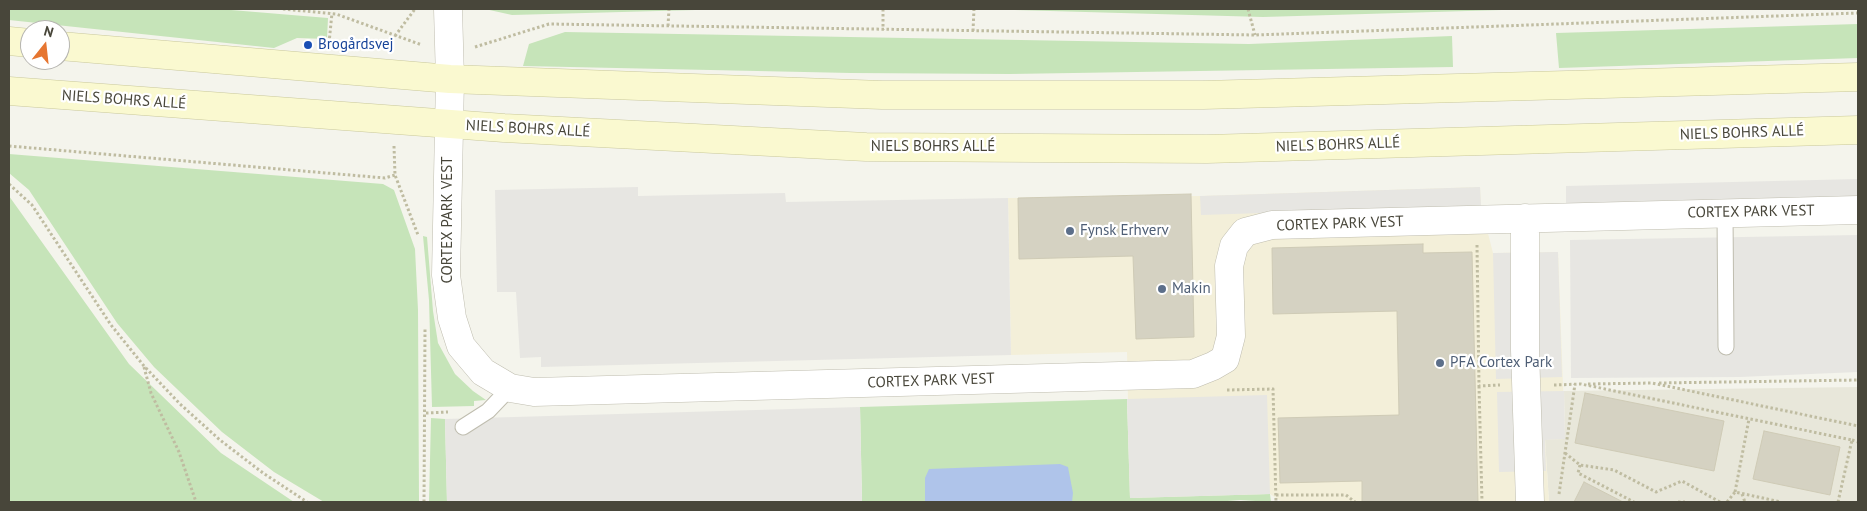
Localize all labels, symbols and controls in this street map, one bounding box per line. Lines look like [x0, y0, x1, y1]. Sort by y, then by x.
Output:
north arrow [20, 20, 70, 70]
text: N [42, 22, 56, 41]
place label: Brogårdsvej [318, 36, 394, 54]
marker: Brogårdsvej [302, 39, 314, 51]
street label: NIELS BOHRS ALLÉ [61, 87, 187, 113]
street label: NIELS BOHRS ALLÉ [465, 117, 591, 141]
street label: NIELS BOHRS ALLÉ [1679, 122, 1805, 144]
street label: NIELS BOHRS ALLÉ [1275, 134, 1401, 156]
street label: NIELS BOHRS ALLÉ [871, 138, 995, 156]
street label: CORTEX PARK VEST [439, 156, 457, 284]
street label: CORTEX PARK VEST [1687, 202, 1815, 222]
street label: CORTEX PARK VEST [1276, 213, 1404, 235]
place label: Fynsk Erhverv [1080, 222, 1169, 240]
marker: Fynsk Erhverv [1064, 225, 1076, 237]
place label: Makin [1172, 280, 1211, 298]
marker: Makin [1156, 283, 1168, 295]
place label: PFA Cortex Park [1450, 354, 1552, 372]
marker: PFA Cortex Park [1434, 357, 1446, 369]
street label: CORTEX PARK VEST [867, 370, 995, 392]

